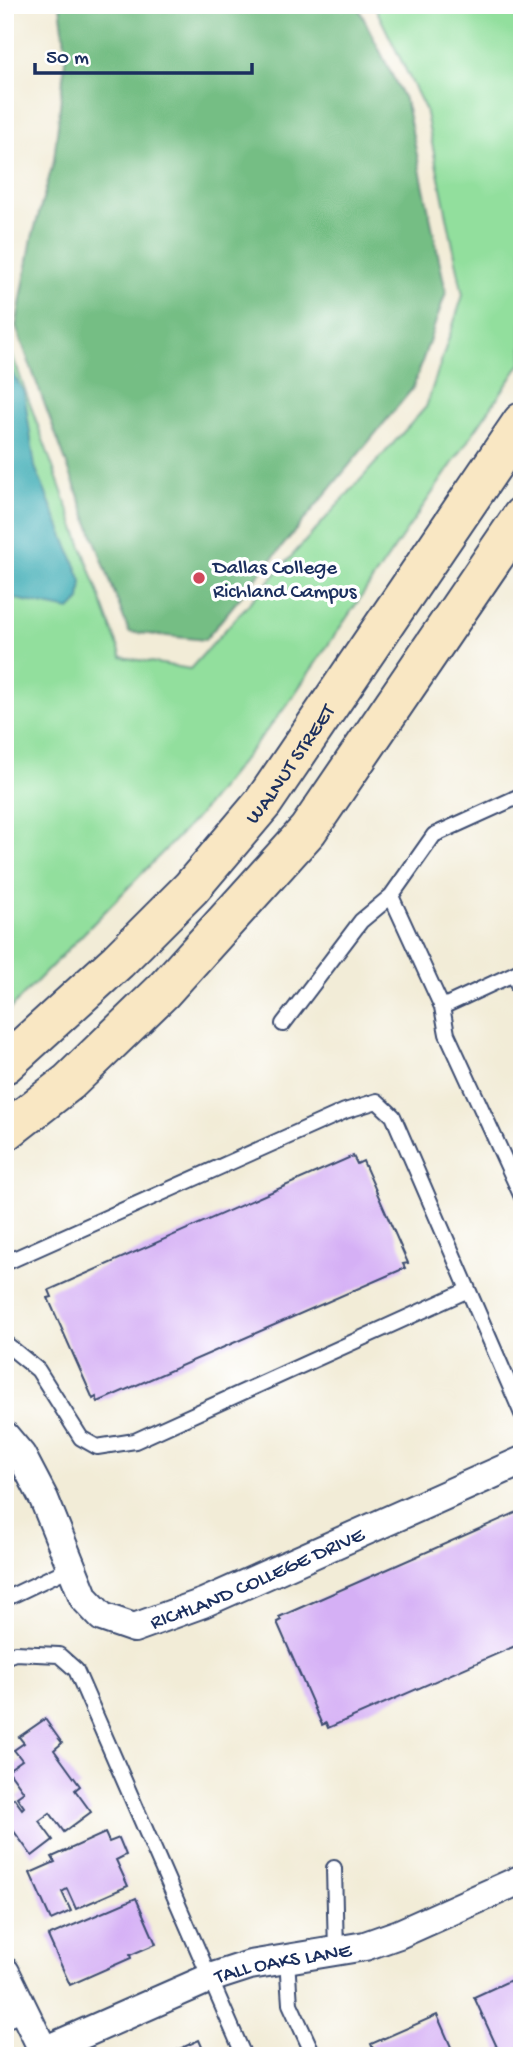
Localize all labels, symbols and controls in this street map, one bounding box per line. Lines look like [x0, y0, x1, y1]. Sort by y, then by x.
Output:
scale bar [35, 32, 252, 76]
text: 50 m [46, 47, 89, 72]
place label: Dallas College Richland Campus [211, 557, 358, 606]
marker: Dallas College Richland Campus [191, 570, 207, 586]
street label: WALNUT STREET [242, 700, 343, 831]
street label: RICHLAND COLLEGE DRIVE [147, 1523, 370, 1637]
street label: TALL OAKS LANE [211, 1939, 354, 1992]

